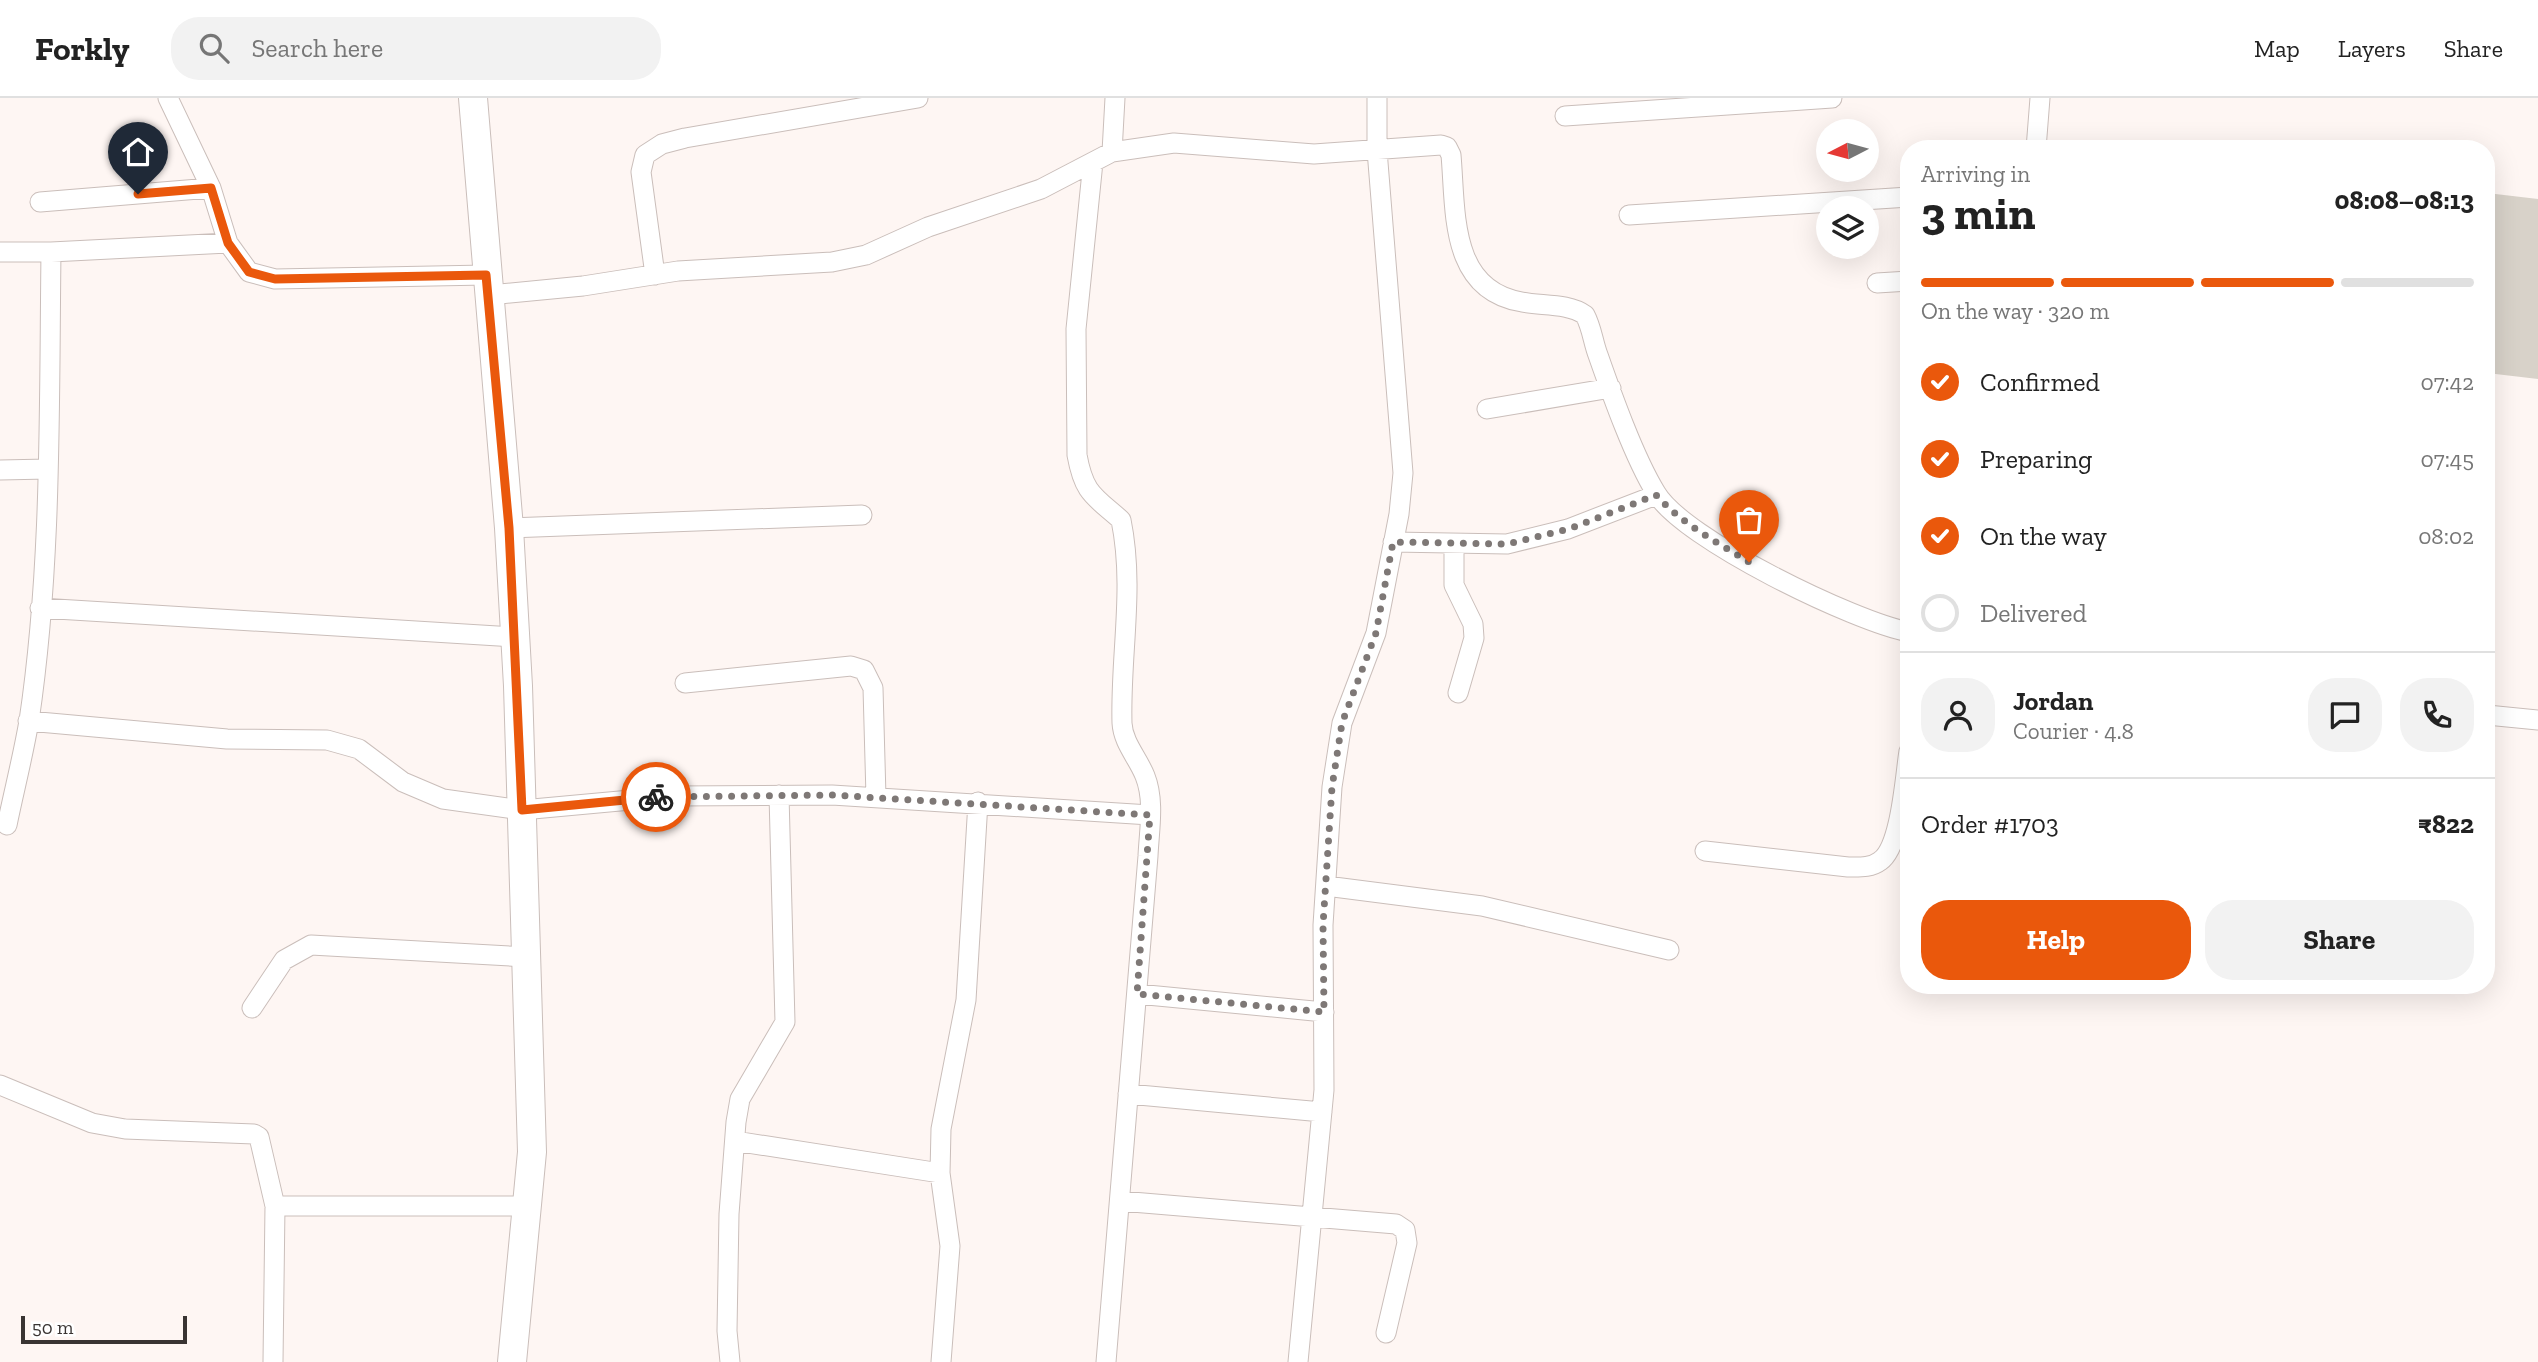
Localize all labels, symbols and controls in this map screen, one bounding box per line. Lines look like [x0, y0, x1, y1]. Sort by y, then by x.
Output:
search box [171, 17, 661, 80]
text: Forkly [35, 29, 129, 68]
icon: search [195, 29, 233, 67]
text: Search here [251, 32, 383, 64]
text: Map [2254, 34, 2300, 63]
text: Layers [2338, 34, 2406, 63]
text: Share [2444, 34, 2503, 63]
north arrow [1816, 119, 1880, 182]
map controls [1816, 119, 1879, 259]
pin [108, 122, 168, 194]
icon: home [119, 133, 157, 171]
text: Arriving in [1921, 160, 2030, 188]
text: 08:08–08:13 [2334, 184, 2474, 216]
text: 3 min [1921, 186, 2035, 241]
button: layers [1816, 196, 1879, 259]
text: On the way · 320 m [1921, 297, 2109, 325]
icon: check [1921, 363, 1959, 401]
text: Confirmed [1980, 366, 2100, 398]
text: 07:42 [2421, 368, 2474, 396]
icon: check [1921, 440, 1959, 478]
text: Preparing [1980, 443, 2092, 475]
text: 07:45 [2421, 445, 2474, 473]
pin [1719, 490, 1779, 562]
icon: bag [1730, 501, 1768, 539]
icon: check [1921, 517, 1959, 555]
text: On the way [1980, 520, 2107, 552]
text: 08:02 [2418, 522, 2474, 550]
text: Delivered [1980, 597, 2087, 629]
button: person [1921, 678, 1995, 752]
button: chat [2308, 678, 2382, 752]
button: phone [2400, 678, 2474, 752]
text: Jordan [2013, 685, 2093, 717]
text: Courier · 4.8 [2013, 717, 2134, 745]
courier [621, 762, 691, 832]
icon: bike [637, 778, 675, 816]
text: Order #1703 [1921, 808, 2059, 840]
text: ₹822 [2418, 808, 2474, 840]
button: Help [1921, 900, 2191, 980]
button: Share [2205, 900, 2474, 980]
scale bar [21, 1313, 187, 1345]
text: 50 m [32, 1316, 73, 1339]

